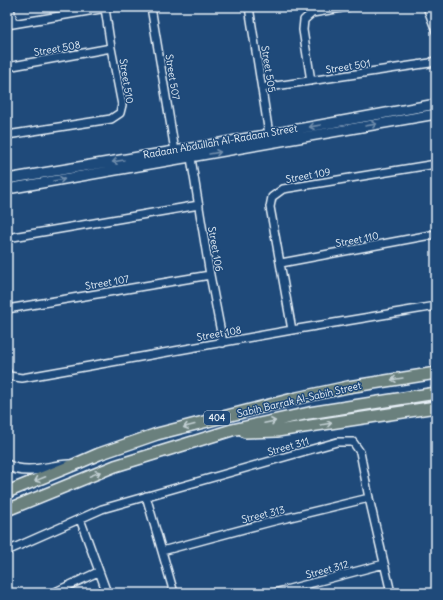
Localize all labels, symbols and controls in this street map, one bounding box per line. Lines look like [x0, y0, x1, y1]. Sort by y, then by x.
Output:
street label: Street 508 [33, 38, 82, 59]
street label: Street 505 [258, 45, 279, 94]
street label: Street 507 [162, 53, 183, 101]
street label: Street 501 [325, 57, 372, 76]
street label: Street 510 [117, 58, 136, 105]
street label: Radaan Abdullah Al-Radaan Street [142, 121, 299, 161]
one-way arrow [364, 121, 377, 129]
one-way arrow [309, 122, 322, 130]
one-way arrow [208, 149, 221, 157]
one-way arrow [112, 157, 125, 165]
street label: Street 109 [285, 165, 332, 186]
one-way arrow [52, 176, 65, 184]
street label: Street 106 [205, 226, 226, 273]
street label: Street 110 [334, 229, 380, 250]
street label: Street 107 [84, 272, 130, 293]
street label: Street 108 [196, 323, 243, 344]
one-way arrow [391, 376, 404, 384]
street label: Sabih Barrak Al-Sabih Street [236, 379, 363, 420]
road number: 404 [204, 411, 230, 425]
one-way arrow [263, 417, 276, 425]
one-way arrow [319, 419, 332, 427]
one-way arrow [182, 422, 195, 430]
street label: Street 311 [266, 434, 310, 459]
one-way arrow [89, 470, 101, 477]
one-way arrow [35, 476, 47, 483]
street label: Street 313 [240, 503, 286, 526]
street label: Street 312 [304, 557, 351, 581]

